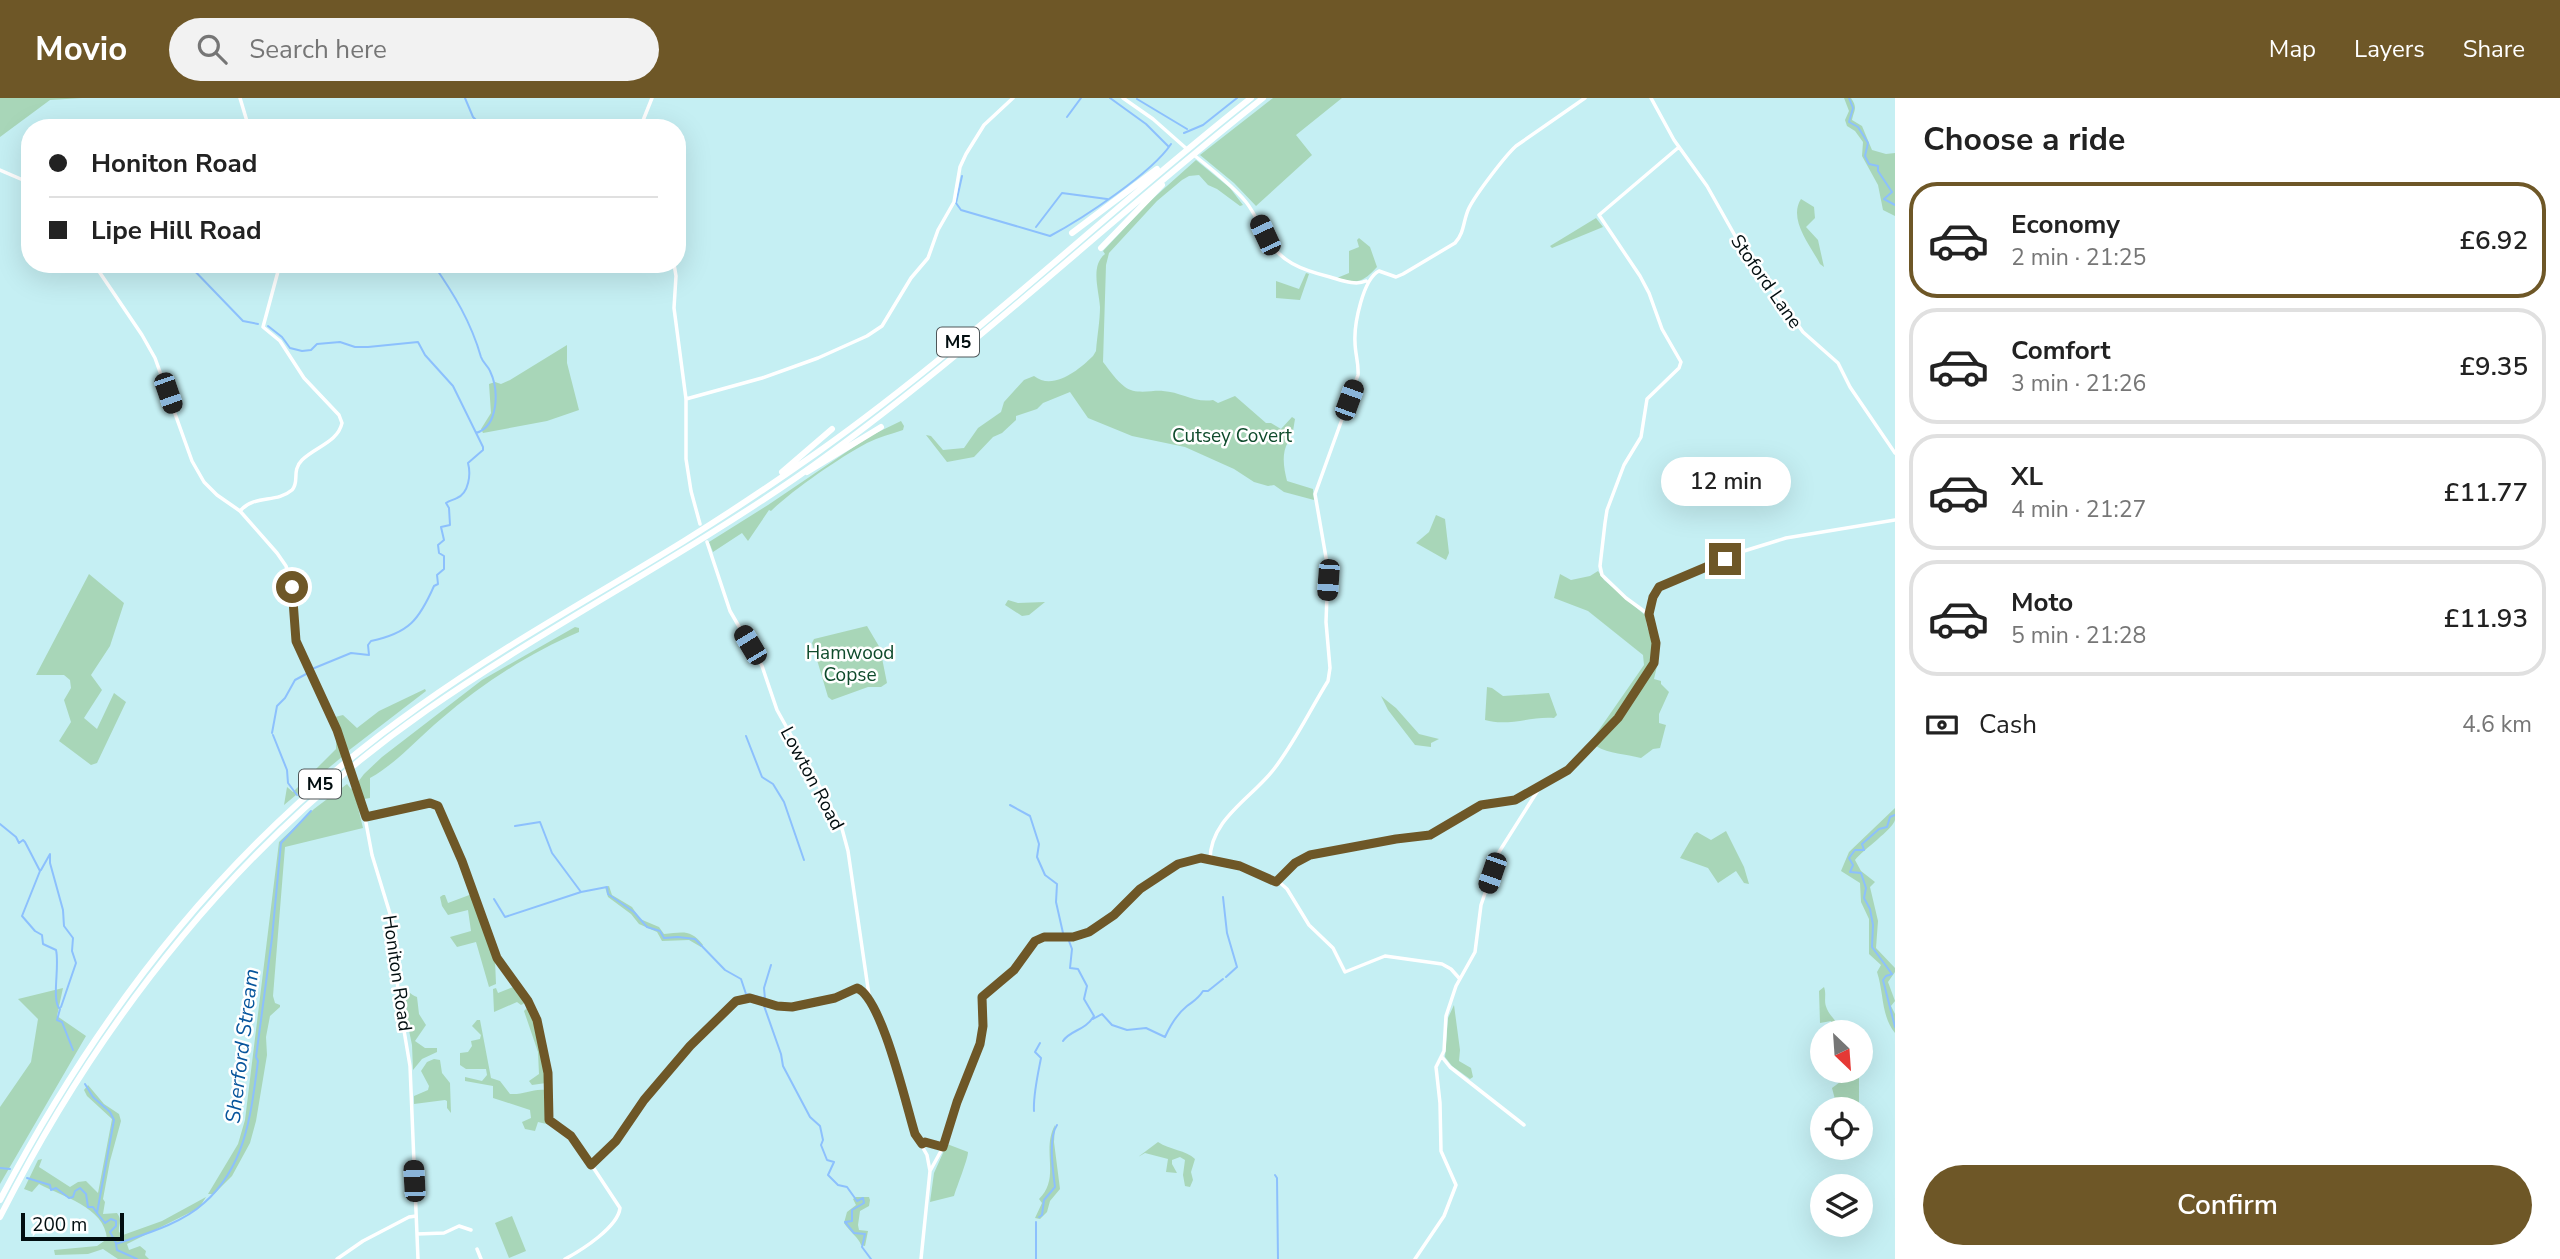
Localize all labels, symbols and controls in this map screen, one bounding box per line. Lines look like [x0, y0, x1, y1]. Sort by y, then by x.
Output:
search box [169, 18, 659, 81]
text: Movio [35, 27, 127, 72]
icon: search [193, 30, 231, 68]
text: Search here [249, 32, 387, 67]
text: Map [2269, 33, 2316, 65]
text: Layers [2354, 33, 2425, 65]
text: Share [2463, 33, 2525, 65]
text: Choose a ride [1923, 118, 2125, 161]
text: Honiton Road [91, 146, 257, 181]
text: Economy [2011, 207, 2120, 242]
icon: car [1927, 209, 1990, 272]
car [1247, 212, 1284, 258]
text: Lipe Hill Road [91, 213, 262, 248]
text: £6.92 [2459, 223, 2528, 258]
street label: Stoford Lane [1724, 229, 1808, 334]
text: 2 min · 21:25 [2011, 242, 2146, 273]
road number: M5 [937, 328, 979, 356]
text: Comfort [2011, 333, 2111, 368]
icon: car [1927, 335, 1990, 398]
text: £9.35 [2459, 349, 2528, 384]
text: 3 min · 21:26 [2011, 368, 2146, 399]
car [152, 370, 185, 416]
car [1332, 377, 1367, 423]
park label: Cutsey Covert [1172, 423, 1292, 449]
callout: 12 min [1660, 458, 1790, 506]
text: XL [2011, 459, 2043, 494]
icon: car [1927, 461, 1990, 524]
text: 12 min [1690, 466, 1762, 497]
text: £11.77 [2444, 475, 2528, 510]
text: 4 min · 21:27 [2011, 494, 2146, 525]
route end [1709, 543, 1741, 575]
car [1317, 558, 1340, 602]
route start [276, 571, 308, 603]
text: Moto [2011, 585, 2073, 620]
icon: car [1927, 587, 1990, 650]
text: £11.93 [2444, 601, 2528, 636]
text: 5 min · 21:28 [2011, 620, 2146, 651]
car [731, 622, 770, 668]
park label: Hamwood Copse [806, 640, 894, 688]
icon: cash [1923, 706, 1961, 744]
text: Cash [1979, 707, 2037, 742]
text: 4.6 km [2462, 709, 2532, 740]
street label: Lowton Road [774, 722, 850, 835]
road number: M5 [299, 770, 341, 798]
car [1476, 850, 1509, 896]
street label: Honiton Road [376, 913, 418, 1033]
water label: Sherford Stream [219, 967, 265, 1125]
north arrow [1810, 1020, 1872, 1083]
map controls [1810, 1020, 1873, 1237]
button: locate [1810, 1097, 1873, 1160]
car [403, 1159, 426, 1203]
button: Confirm [1923, 1165, 2532, 1245]
button: layers [1810, 1174, 1873, 1237]
scale bar [21, 1210, 124, 1242]
text: 200 m [32, 1212, 87, 1238]

